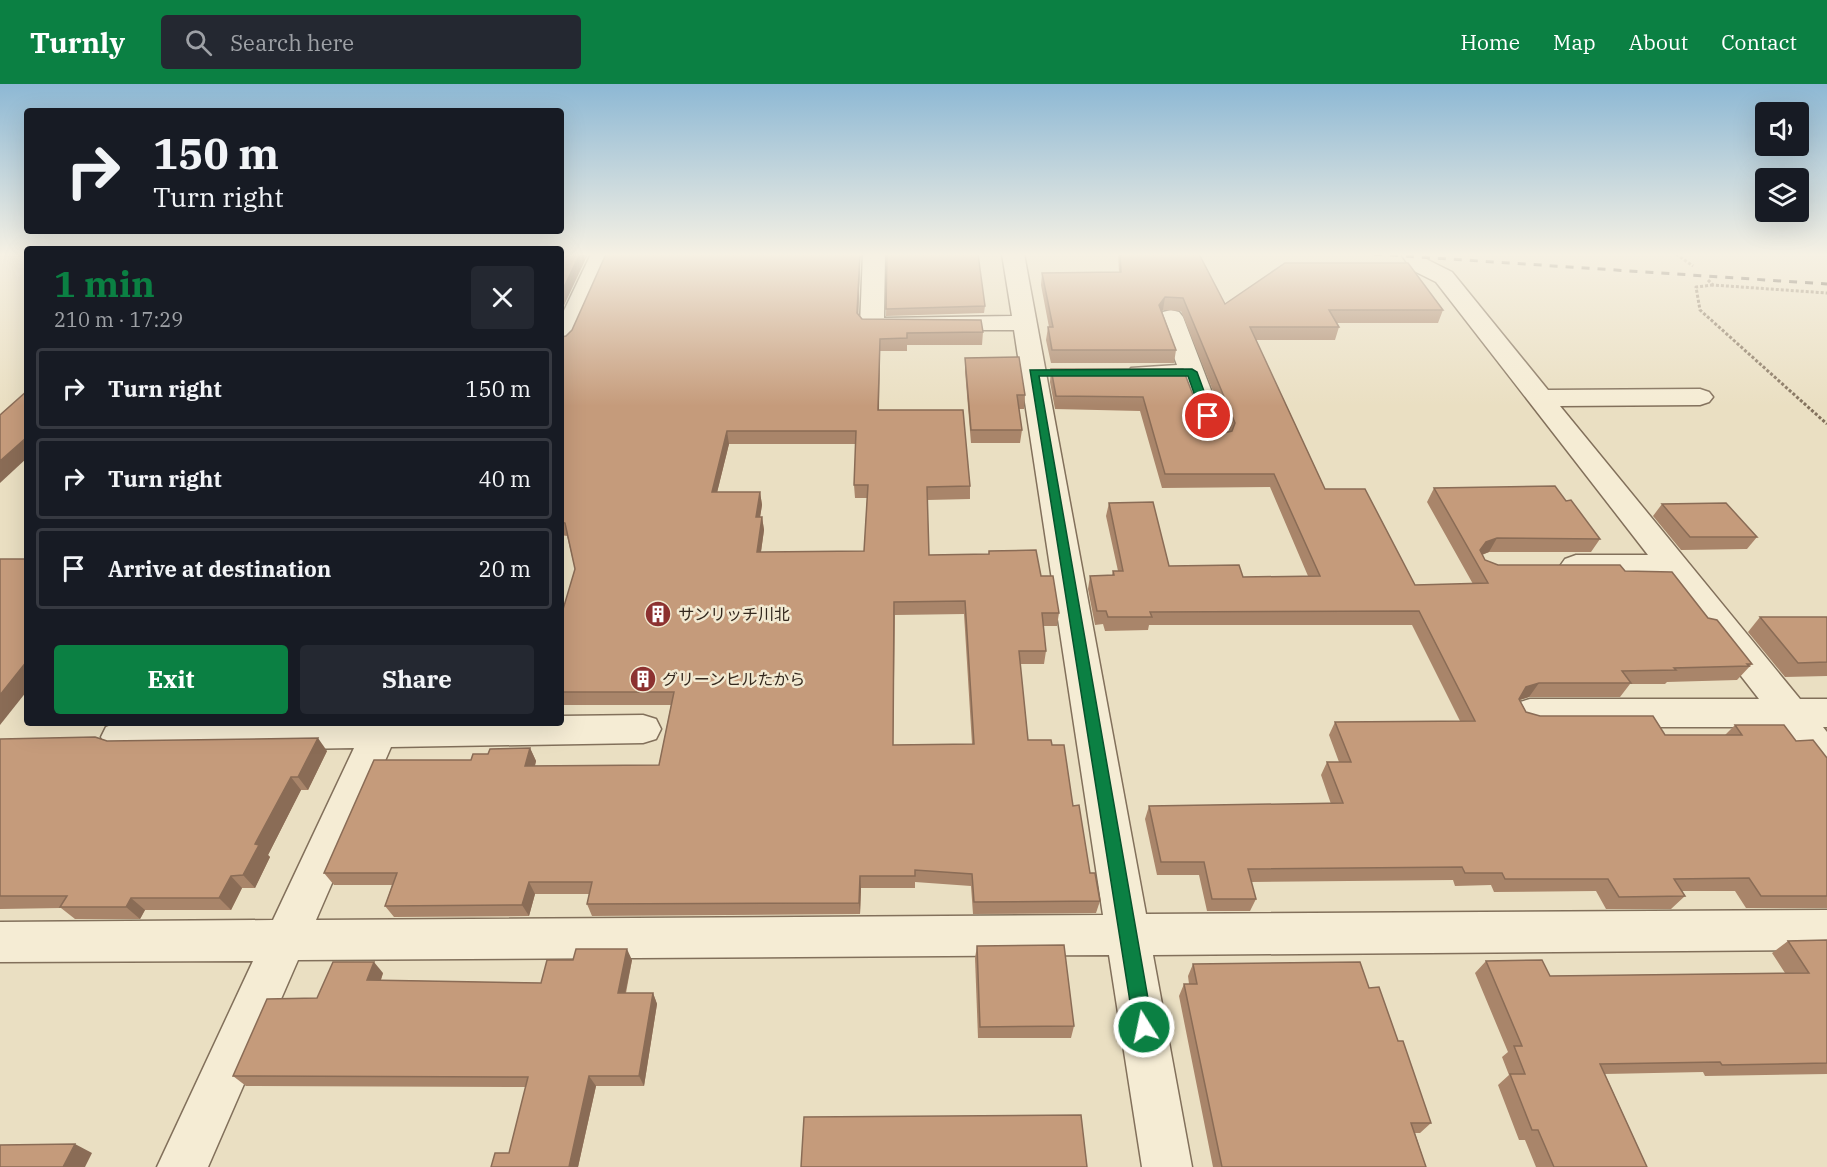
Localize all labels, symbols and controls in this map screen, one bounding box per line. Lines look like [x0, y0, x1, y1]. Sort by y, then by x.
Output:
search box [161, 15, 581, 69]
text: Turnly [30, 24, 125, 61]
icon: search [182, 26, 215, 59]
text: Search here [230, 28, 354, 57]
text: Home [1460, 28, 1520, 56]
text: Map [1553, 28, 1596, 56]
text: About [1629, 28, 1688, 56]
text: Contact [1721, 28, 1797, 56]
map controls [1755, 102, 1809, 222]
button: sound [1755, 102, 1809, 156]
text: 150 m [153, 126, 279, 181]
icon: right [54, 132, 132, 210]
button: layers [1755, 168, 1809, 222]
text: Turn right [153, 179, 284, 214]
text: 1 min [54, 260, 155, 307]
button: close [471, 266, 534, 329]
text: 210 m · 17:29 [54, 306, 183, 333]
icon: right [57, 372, 90, 405]
text: Turn right [108, 374, 222, 403]
text: 150 m [465, 374, 531, 403]
pin [1182, 390, 1233, 441]
icon: arrive [1191, 399, 1224, 432]
icon: right [57, 462, 90, 495]
text: Turn right [108, 464, 222, 493]
text: 40 m [479, 464, 531, 493]
icon: arrive [57, 552, 90, 585]
text: Arrive at destination [108, 554, 331, 583]
text: 20 m [479, 554, 531, 583]
building icon: サンリッチ川北 [643, 599, 673, 629]
place label: サンリッチ川北 [678, 604, 790, 624]
button: Exit [54, 645, 288, 714]
button: Share [300, 645, 534, 714]
building icon: グリーンヒルたから [628, 664, 658, 694]
place label: グリーンヒルたから [662, 669, 805, 689]
position arrow [1112, 995, 1176, 1059]

